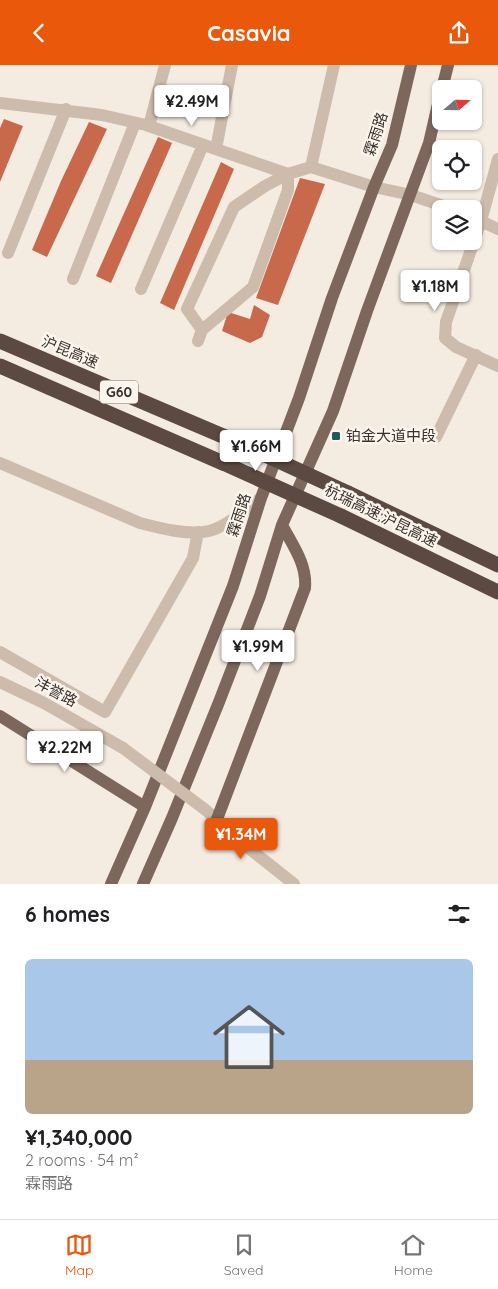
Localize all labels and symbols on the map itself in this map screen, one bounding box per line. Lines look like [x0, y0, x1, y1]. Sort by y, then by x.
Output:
north arrow [432, 80, 482, 130]
pin: ¥2.49M [151, 85, 233, 127]
street label: 霖雨路 [360, 110, 392, 158]
pin: ¥1.18M [394, 269, 476, 312]
street label: 沪昆高速 [39, 331, 102, 372]
road number: G60 [100, 381, 138, 403]
place label: 铂金大道中段 [346, 426, 436, 445]
pin: ¥1.66M [215, 429, 297, 472]
marker: 铂金大道中段 [330, 430, 342, 442]
street label: 杭瑞高速;沪昆高速 [322, 480, 441, 551]
street label: 霖雨路 [223, 491, 255, 539]
pin: ¥1.99M [217, 629, 299, 672]
street label: 沣誉路 [32, 673, 81, 711]
pin: ¥2.22M [24, 731, 106, 773]
pin: ¥1.34M [200, 817, 282, 860]

